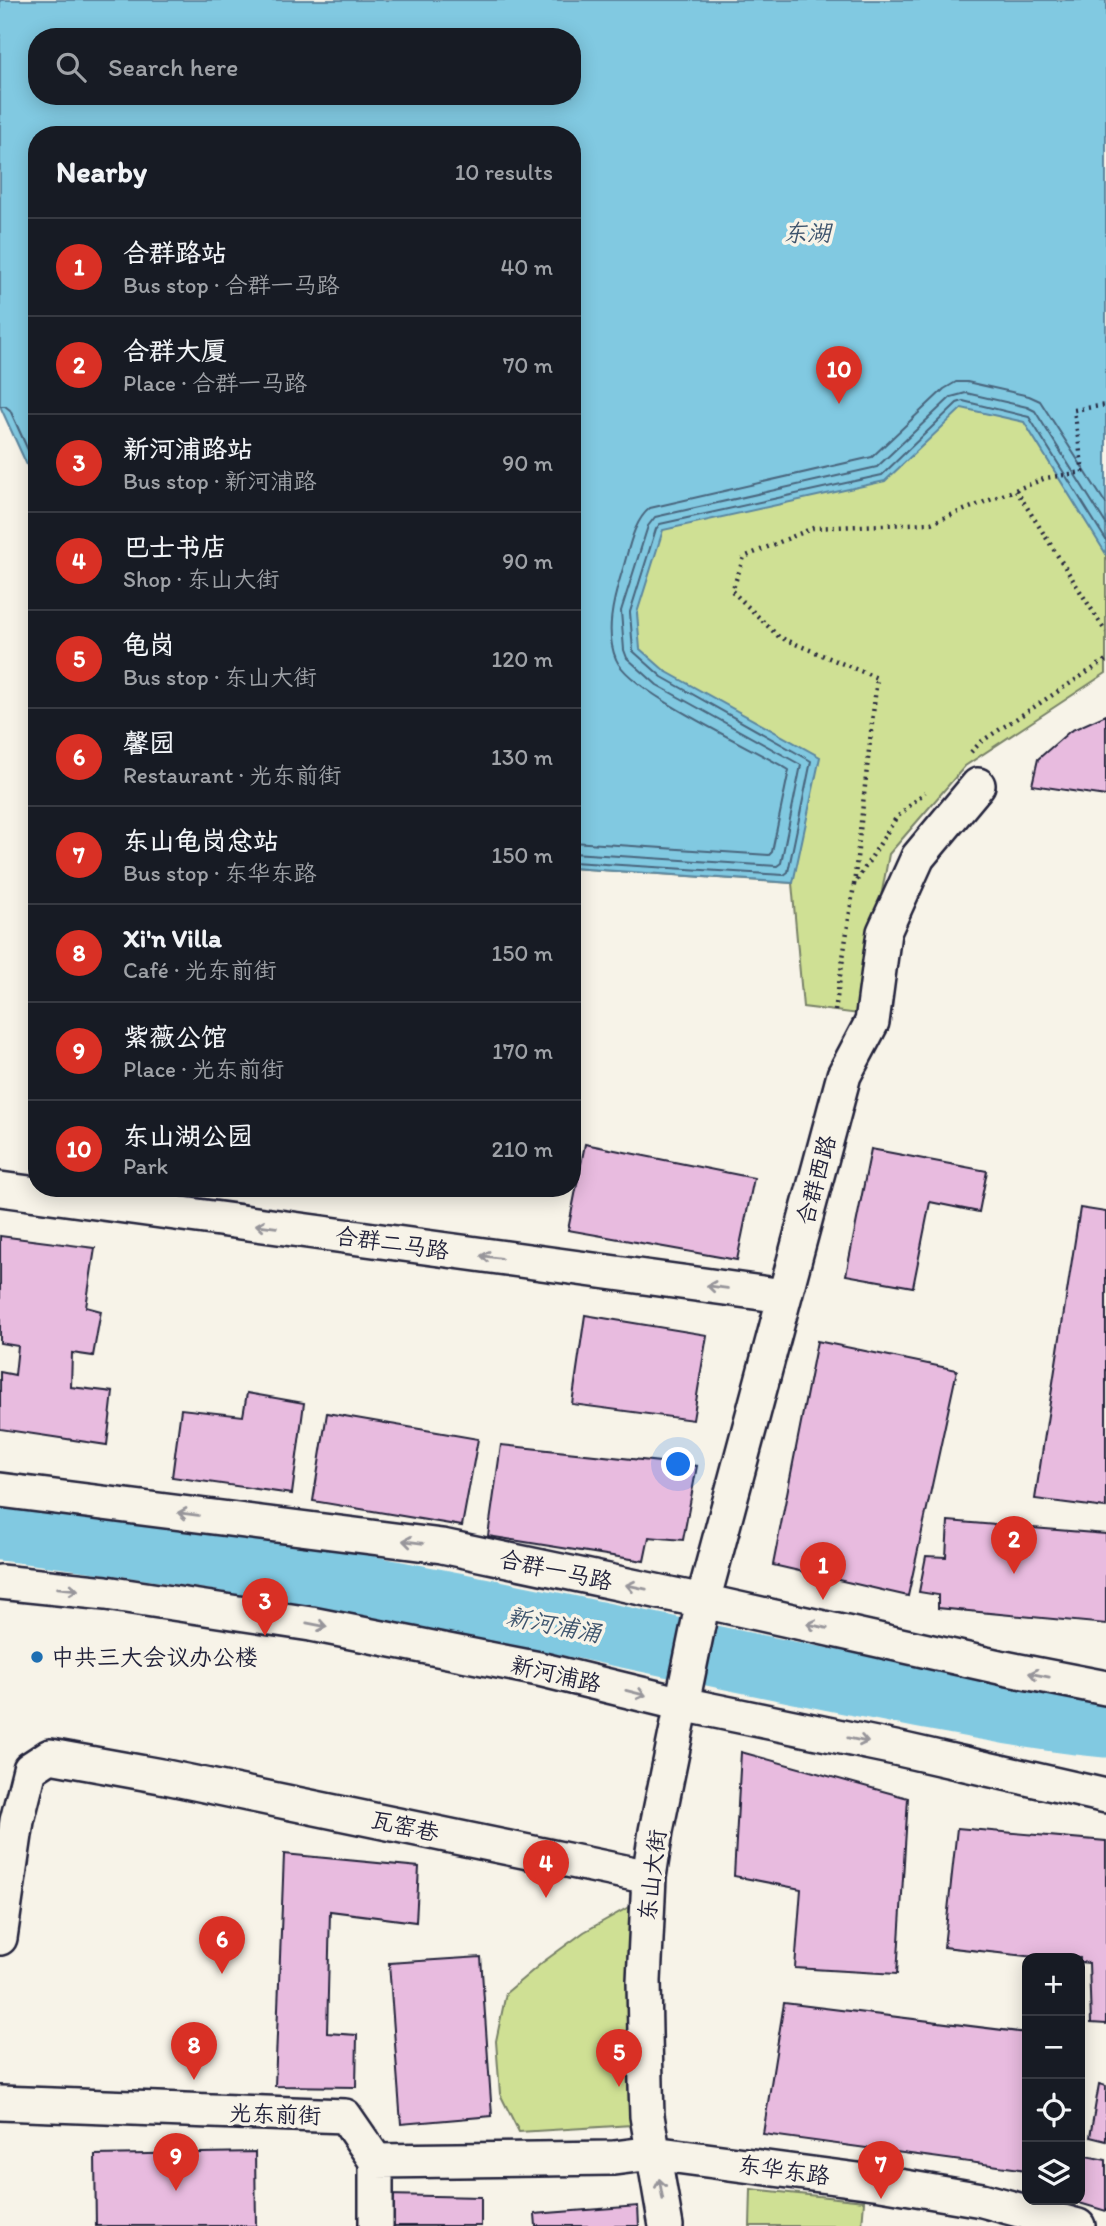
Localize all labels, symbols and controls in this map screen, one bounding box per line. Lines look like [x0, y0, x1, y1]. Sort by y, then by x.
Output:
search box [28, 28, 581, 105]
icon: search [52, 48, 90, 86]
text: Search here [108, 51, 238, 83]
text: Nearby [56, 153, 147, 190]
text: 10 results [455, 158, 553, 186]
water label: 东湖 [783, 218, 834, 247]
text: 合群路站 [123, 237, 227, 269]
text: 1 [74, 253, 84, 281]
text: 40 m [500, 253, 553, 281]
text: Bus stop · 合群一马路 [123, 271, 340, 299]
text: 合群大厦 [123, 335, 227, 367]
pin: 10 [816, 346, 862, 404]
text: 2 [73, 351, 85, 379]
text: 70 m [503, 351, 553, 379]
text: Place · 合群一马路 [123, 369, 307, 397]
text: 新河浦路站 [123, 433, 253, 465]
text: 3 [73, 449, 85, 477]
text: 90 m [502, 449, 553, 477]
text: Bus stop · 新河浦路 [123, 467, 317, 495]
text: 巴士书店 [123, 531, 227, 563]
text: 4 [72, 547, 86, 575]
text: 90 m [502, 547, 553, 575]
text: Shop · 东山大街 [123, 565, 279, 593]
text: 龟岗 [123, 629, 175, 661]
text: 5 [73, 645, 85, 673]
text: 120 m [492, 645, 553, 673]
text: Bus stop · 东山大街 [123, 663, 317, 691]
text: 馨园 [123, 727, 175, 759]
text: 6 [73, 743, 85, 771]
text: 130 m [491, 743, 553, 771]
text: Restaurant · 光东前街 [123, 761, 341, 789]
text: 东山龟岗总站 [123, 825, 279, 857]
text: 7 [73, 841, 85, 869]
text: 150 m [492, 841, 553, 869]
text: Bus stop · 东华东路 [123, 859, 317, 887]
text: Xi'n Villa [123, 922, 222, 954]
text: 8 [73, 939, 85, 967]
text: 150 m [492, 939, 553, 967]
text: Café · 光东前街 [123, 956, 277, 984]
text: 紫薇公馆 [123, 1021, 227, 1053]
text: 9 [73, 1037, 85, 1065]
text: 170 m [492, 1037, 553, 1065]
text: Place · 光东前街 [123, 1055, 284, 1083]
text: 东山湖公园 [123, 1120, 253, 1152]
street label: 合群西路 [791, 1132, 841, 1228]
text: 10 [67, 1135, 91, 1163]
text: 210 m [492, 1135, 553, 1163]
text: Park [123, 1152, 168, 1180]
one-way arrow [255, 1219, 278, 1232]
street label: 合群二马路 [333, 1221, 451, 1265]
one-way arrow [481, 1250, 503, 1263]
one-way arrow [706, 1281, 729, 1294]
your location [661, 1447, 695, 1481]
one-way arrow [177, 1507, 200, 1520]
pin: 2 [991, 1516, 1037, 1574]
one-way arrow [403, 1536, 425, 1549]
pin: 1 [800, 1542, 846, 1600]
street label: 合群一马路 [497, 1544, 615, 1596]
pin: 3 [242, 1578, 288, 1636]
one-way arrow [626, 1579, 648, 1592]
one-way arrow [56, 1583, 79, 1596]
water label: 新河浦涌 [504, 1601, 605, 1648]
one-way arrow [305, 1619, 328, 1632]
one-way arrow [806, 1619, 829, 1632]
place label: 中共三大会议办公楼 [51, 1643, 258, 1671]
marker: 中共三大会议办公楼 [29, 1649, 45, 1665]
street label: 新河浦路 [508, 1650, 604, 1698]
one-way arrow [1028, 1668, 1051, 1681]
one-way arrow [624, 1687, 646, 1700]
one-way arrow [846, 1734, 869, 1748]
street label: 瓦窑巷 [368, 1805, 443, 1847]
street label: 东山大街 [632, 1828, 672, 1922]
pin: 4 [523, 1840, 569, 1898]
pin: 6 [199, 1916, 245, 1974]
map controls [1022, 1953, 1085, 2205]
button: + [1022, 1953, 1085, 2016]
button: − [1022, 2016, 1085, 2079]
pin: 8 [171, 2022, 217, 2080]
pin: 5 [596, 2029, 642, 2087]
button: locate [1022, 2079, 1085, 2142]
street label: 光东前街 [229, 2098, 321, 2130]
pin: 9 [153, 2133, 199, 2191]
pin: 7 [858, 2141, 904, 2199]
button: layers [1022, 2142, 1085, 2205]
street label: 东华东路 [736, 2150, 832, 2190]
one-way arrow [653, 2178, 667, 2201]

